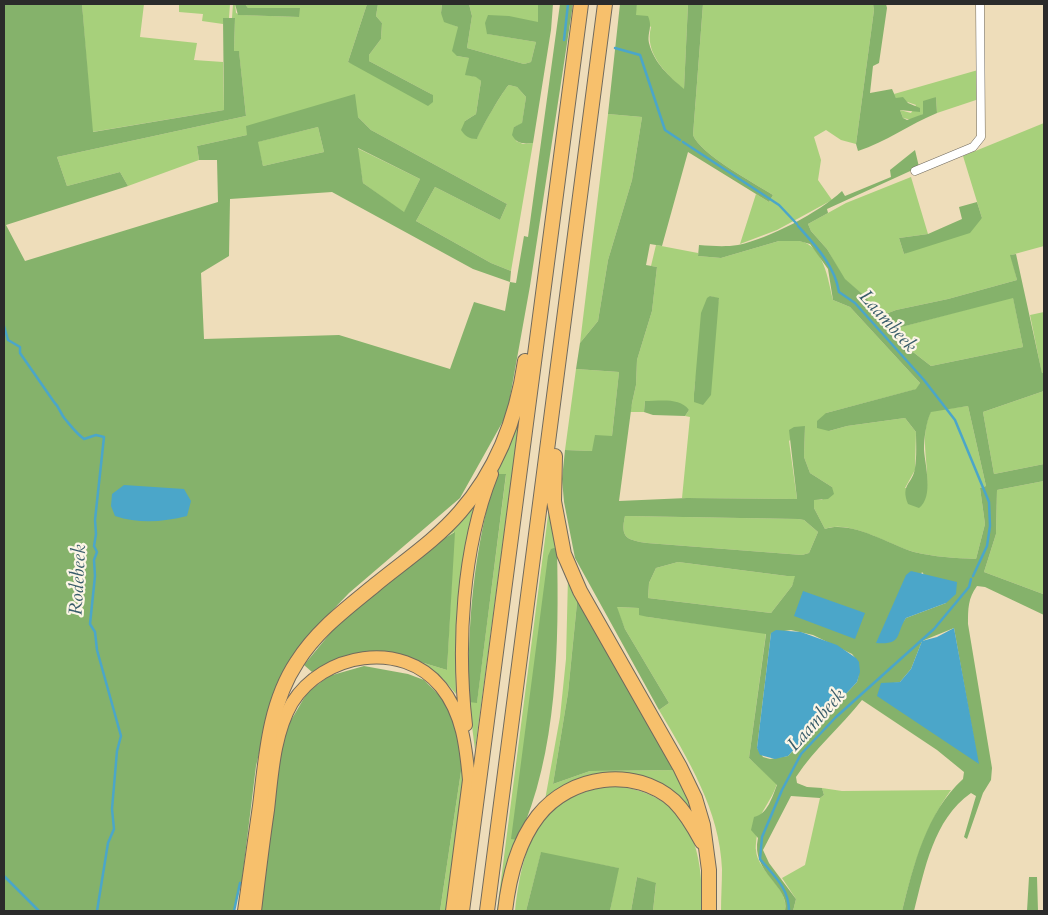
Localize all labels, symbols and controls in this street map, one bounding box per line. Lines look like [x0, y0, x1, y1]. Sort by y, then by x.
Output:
water label: Laambeek [853, 286, 921, 358]
water label: Rodebeek [66, 544, 92, 616]
water label: Laambeek [783, 685, 851, 757]

